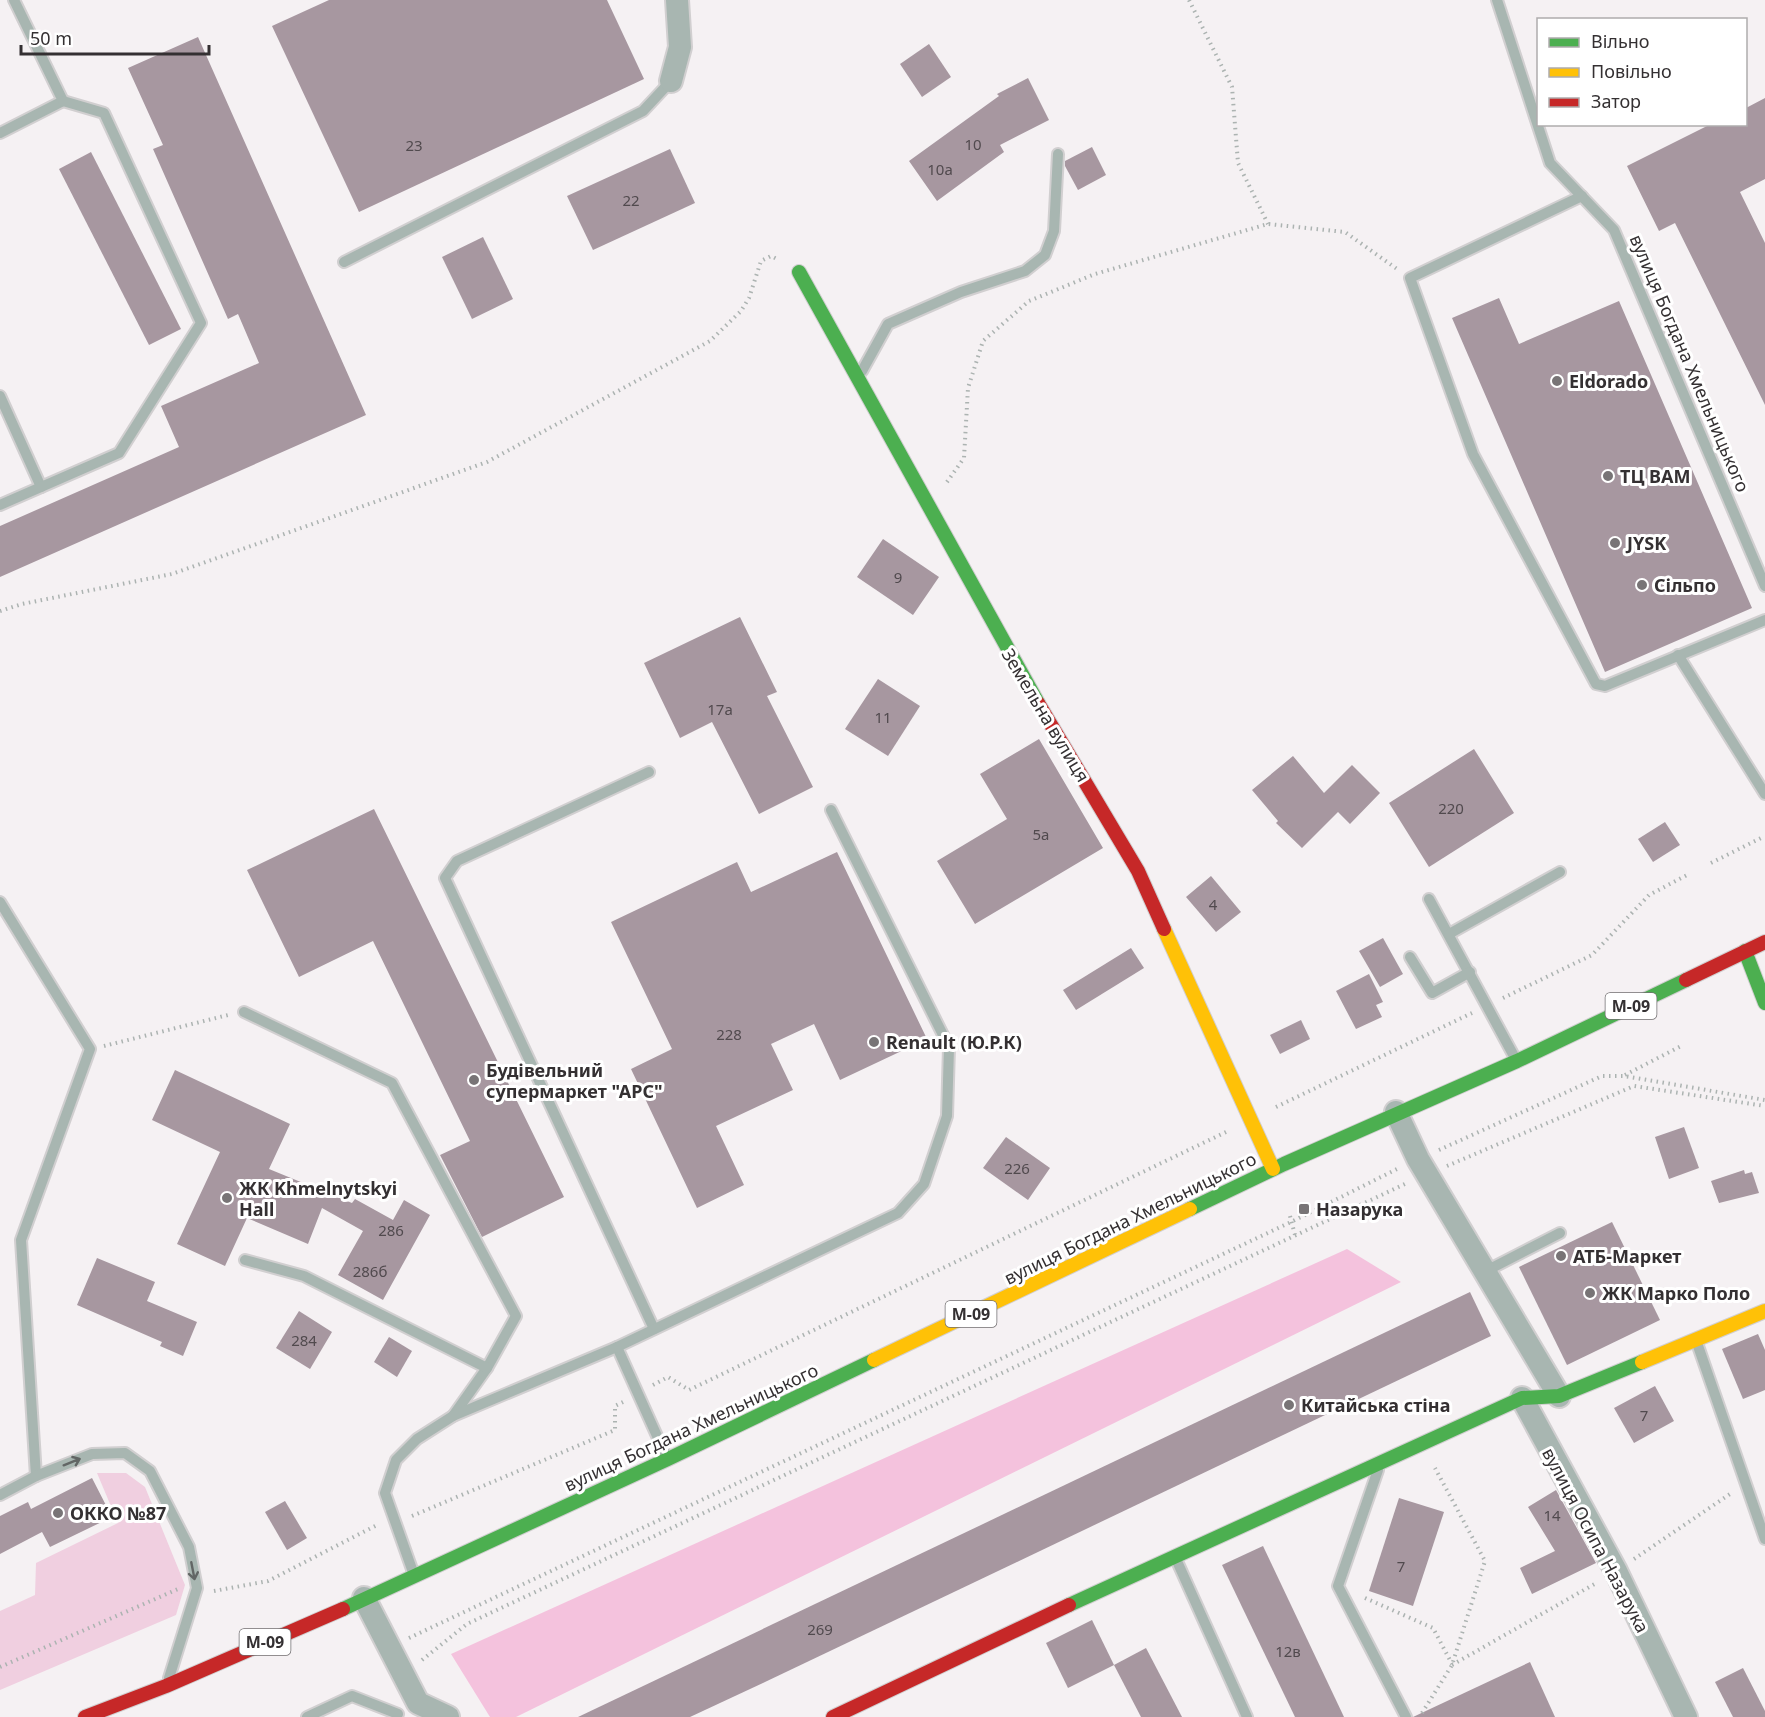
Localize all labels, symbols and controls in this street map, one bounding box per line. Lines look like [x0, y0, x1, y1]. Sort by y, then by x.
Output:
scale bar [21, 18, 208, 56]
legend [1537, 18, 1747, 126]
text: 50 m [30, 26, 72, 50]
text: Вільно [1591, 29, 1649, 53]
text: Повільно [1591, 59, 1672, 83]
text: Затор [1591, 89, 1641, 113]
house number: 10 [964, 134, 982, 154]
house number: 23 [405, 135, 423, 155]
house number: 10а [927, 159, 953, 179]
house number: 22 [622, 190, 640, 210]
street label: вулиця Богдана Хмельницького [1625, 231, 1755, 495]
place label: Eldorado [1569, 369, 1648, 393]
marker: Eldorado [1550, 374, 1564, 388]
place label: ТЦ ВАМ [1620, 464, 1690, 488]
marker: ТЦ ВАМ [1601, 469, 1615, 483]
place label: JYSK [1625, 531, 1666, 555]
marker: JYSK [1608, 536, 1622, 550]
house number: 9 [894, 567, 902, 587]
place label: Сільпо [1654, 573, 1716, 597]
marker: Сільпо [1635, 578, 1649, 592]
street label: Земельна вулиця [997, 644, 1095, 786]
house number: 17а [707, 699, 733, 719]
house number: 11 [874, 707, 892, 727]
house number: 220 [1438, 798, 1464, 818]
house number: 5а [1033, 824, 1049, 844]
house number: 4 [1209, 894, 1218, 914]
road number: М-09 [1606, 993, 1656, 1019]
house number: 228 [716, 1024, 742, 1044]
place label: Renault (Ю.Р.К) [886, 1030, 1022, 1054]
marker: Renault (Ю.Р.К) [867, 1035, 881, 1049]
place label: Будівельний супермаркет "АРС" [486, 1058, 663, 1103]
marker: Будівельний супермаркет "АРС" [467, 1073, 481, 1087]
street label: вулиця Богдана Хмельницького [1000, 1146, 1260, 1290]
house number: 226 [1004, 1158, 1030, 1178]
place label: ЖК Khmelnytskyi Hall [239, 1176, 397, 1221]
marker: ЖК Khmelnytskyi Hall [220, 1191, 234, 1205]
place label: Назарука [1316, 1197, 1403, 1221]
marker: Назарука [1297, 1202, 1311, 1216]
house number: 286 [378, 1220, 404, 1240]
place label: АТБ-Маркет [1573, 1244, 1681, 1268]
marker: АТБ-Маркет [1554, 1249, 1568, 1263]
house number: 286б [353, 1261, 387, 1281]
place label: ЖК Марко Поло [1602, 1281, 1750, 1305]
marker: ЖК Марко Поло [1583, 1286, 1597, 1300]
road number: М-09 [946, 1301, 996, 1327]
house number: 284 [291, 1330, 317, 1350]
street label: вулиця Богдана Хмельницького [560, 1357, 822, 1497]
place label: Китайська стіна [1301, 1393, 1450, 1417]
marker: Китайська стіна [1282, 1398, 1296, 1412]
house number: 7 [1640, 1405, 1648, 1425]
street label: вулиця Осипа Назарука [1537, 1443, 1655, 1637]
one-way arrow [62, 1456, 81, 1467]
place label: ОККО №87 [70, 1501, 166, 1525]
house number: 14 [1543, 1505, 1561, 1525]
marker: ОККО №87 [51, 1506, 65, 1520]
house number: 7 [1397, 1556, 1405, 1576]
one-way arrow [188, 1561, 199, 1580]
house number: 269 [807, 1619, 833, 1639]
road number: М-09 [240, 1629, 290, 1655]
house number: 12в [1275, 1641, 1301, 1661]

